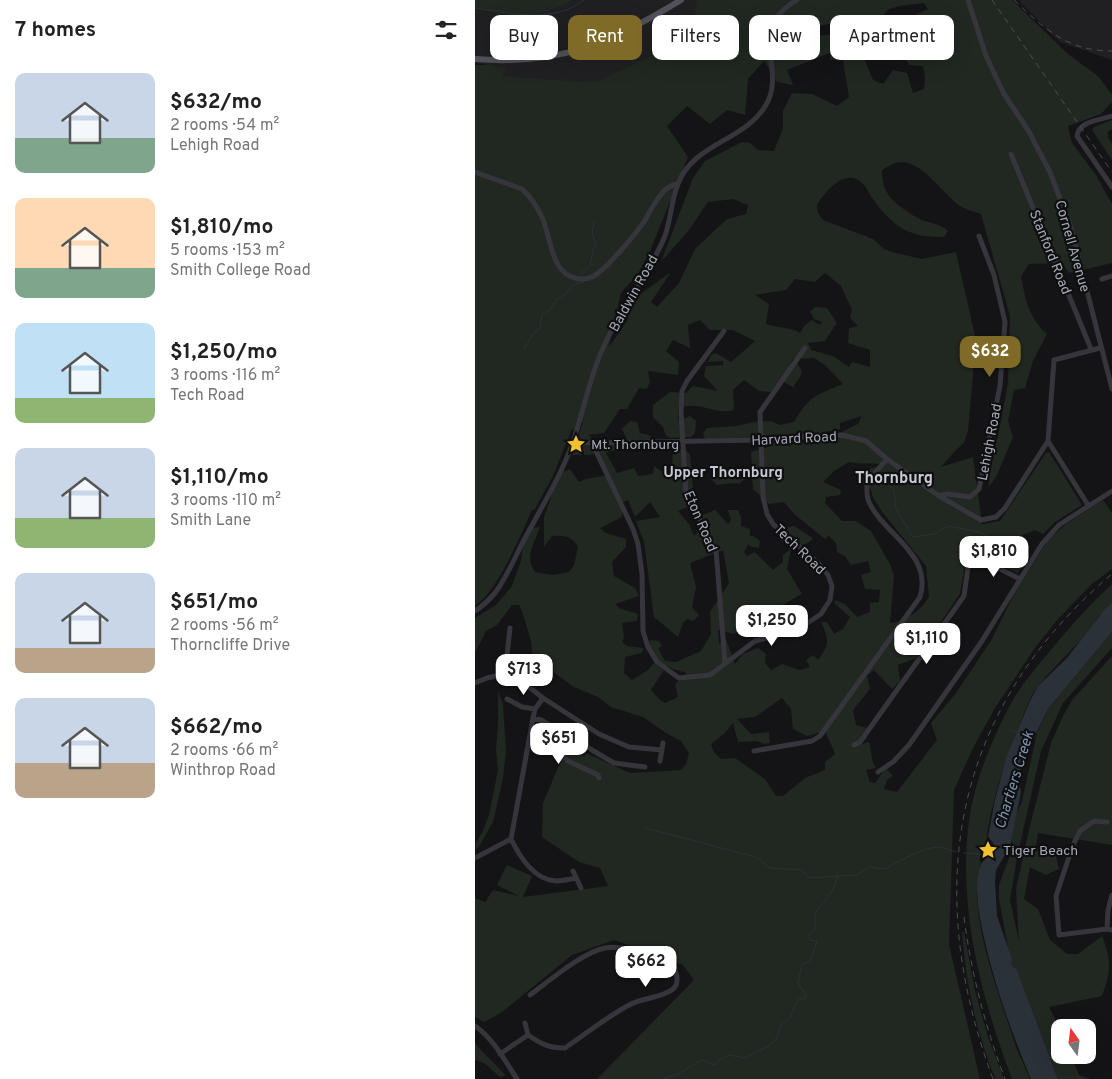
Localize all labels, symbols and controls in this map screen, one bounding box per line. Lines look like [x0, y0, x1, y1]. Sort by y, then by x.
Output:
chip: Buy [490, 15, 558, 60]
chip: Rent [568, 15, 642, 60]
chip: Filters [652, 15, 739, 60]
chip: New [749, 15, 820, 60]
chip: Apartment [830, 15, 954, 60]
icon: filters [432, 16, 460, 44]
text: 7 homes [15, 17, 96, 44]
text: $632/mo [170, 89, 262, 116]
icon: home [55, 93, 115, 153]
text: 2 rooms · 54 m² [170, 116, 279, 136]
text: Lehigh Road [170, 136, 259, 156]
street label: Cornell Avenue [1050, 199, 1093, 294]
street label: Stanford Road [1025, 208, 1074, 297]
text: $1,810/mo [170, 214, 273, 241]
icon: home [55, 218, 115, 278]
text: 5 rooms · 153 m² [170, 241, 285, 261]
street label: Baldwin Road [606, 252, 662, 335]
text: Smith College Road [170, 261, 311, 281]
pin: $632 [960, 336, 1020, 378]
text: $1,250/mo [170, 339, 277, 366]
text: $632 [971, 342, 1009, 362]
icon: home [55, 343, 115, 403]
text: 3 rooms · 116 m² [170, 366, 280, 386]
text: Tech Road [170, 386, 245, 406]
street label: Lehigh Road [975, 402, 1006, 482]
street label: Harvard Road [751, 429, 837, 450]
place icon: Mt. Thornburg [565, 433, 587, 455]
place label: Mt. Thornburg [591, 437, 679, 454]
text: $1,110/mo [170, 464, 269, 491]
district label: Upper Thornburg [663, 464, 783, 483]
icon: home [55, 468, 115, 528]
district label: Thornburg [855, 469, 933, 489]
street label: Eton Road [679, 488, 720, 555]
text: 3 rooms · 110 m² [170, 491, 281, 511]
text: Smith Lane [170, 511, 251, 531]
street label: Tech Road [770, 521, 828, 579]
pin: $1,810 [953, 536, 1035, 578]
text: $1,810 [970, 542, 1018, 562]
text: $651/mo [170, 589, 258, 616]
icon: home [55, 593, 115, 653]
pin: $1,250 [731, 604, 813, 647]
text: $1,250 [747, 611, 797, 631]
text: 2 rooms · 56 m² [170, 616, 279, 636]
pin: $1,110 [886, 622, 968, 665]
text: $1,110 [905, 629, 949, 649]
text: Thorncliffe Drive [170, 636, 290, 656]
pin: $713 [494, 654, 554, 696]
text: $713 [507, 660, 541, 680]
text: $662/mo [170, 714, 263, 741]
icon: home [55, 718, 115, 778]
pin: $651 [529, 722, 589, 765]
text: $651 [541, 729, 577, 749]
water label: Chartiers Creek [992, 729, 1039, 832]
text: 2 rooms · 66 m² [170, 741, 278, 761]
text: Winthrop Road [170, 761, 276, 781]
place icon: Tiger Beach [977, 839, 999, 861]
place label: Tiger Beach [1003, 843, 1078, 860]
pin: $662 [616, 946, 676, 988]
text: $662 [626, 952, 666, 972]
north arrow [1051, 1019, 1096, 1064]
map controls [1051, 1019, 1096, 1064]

